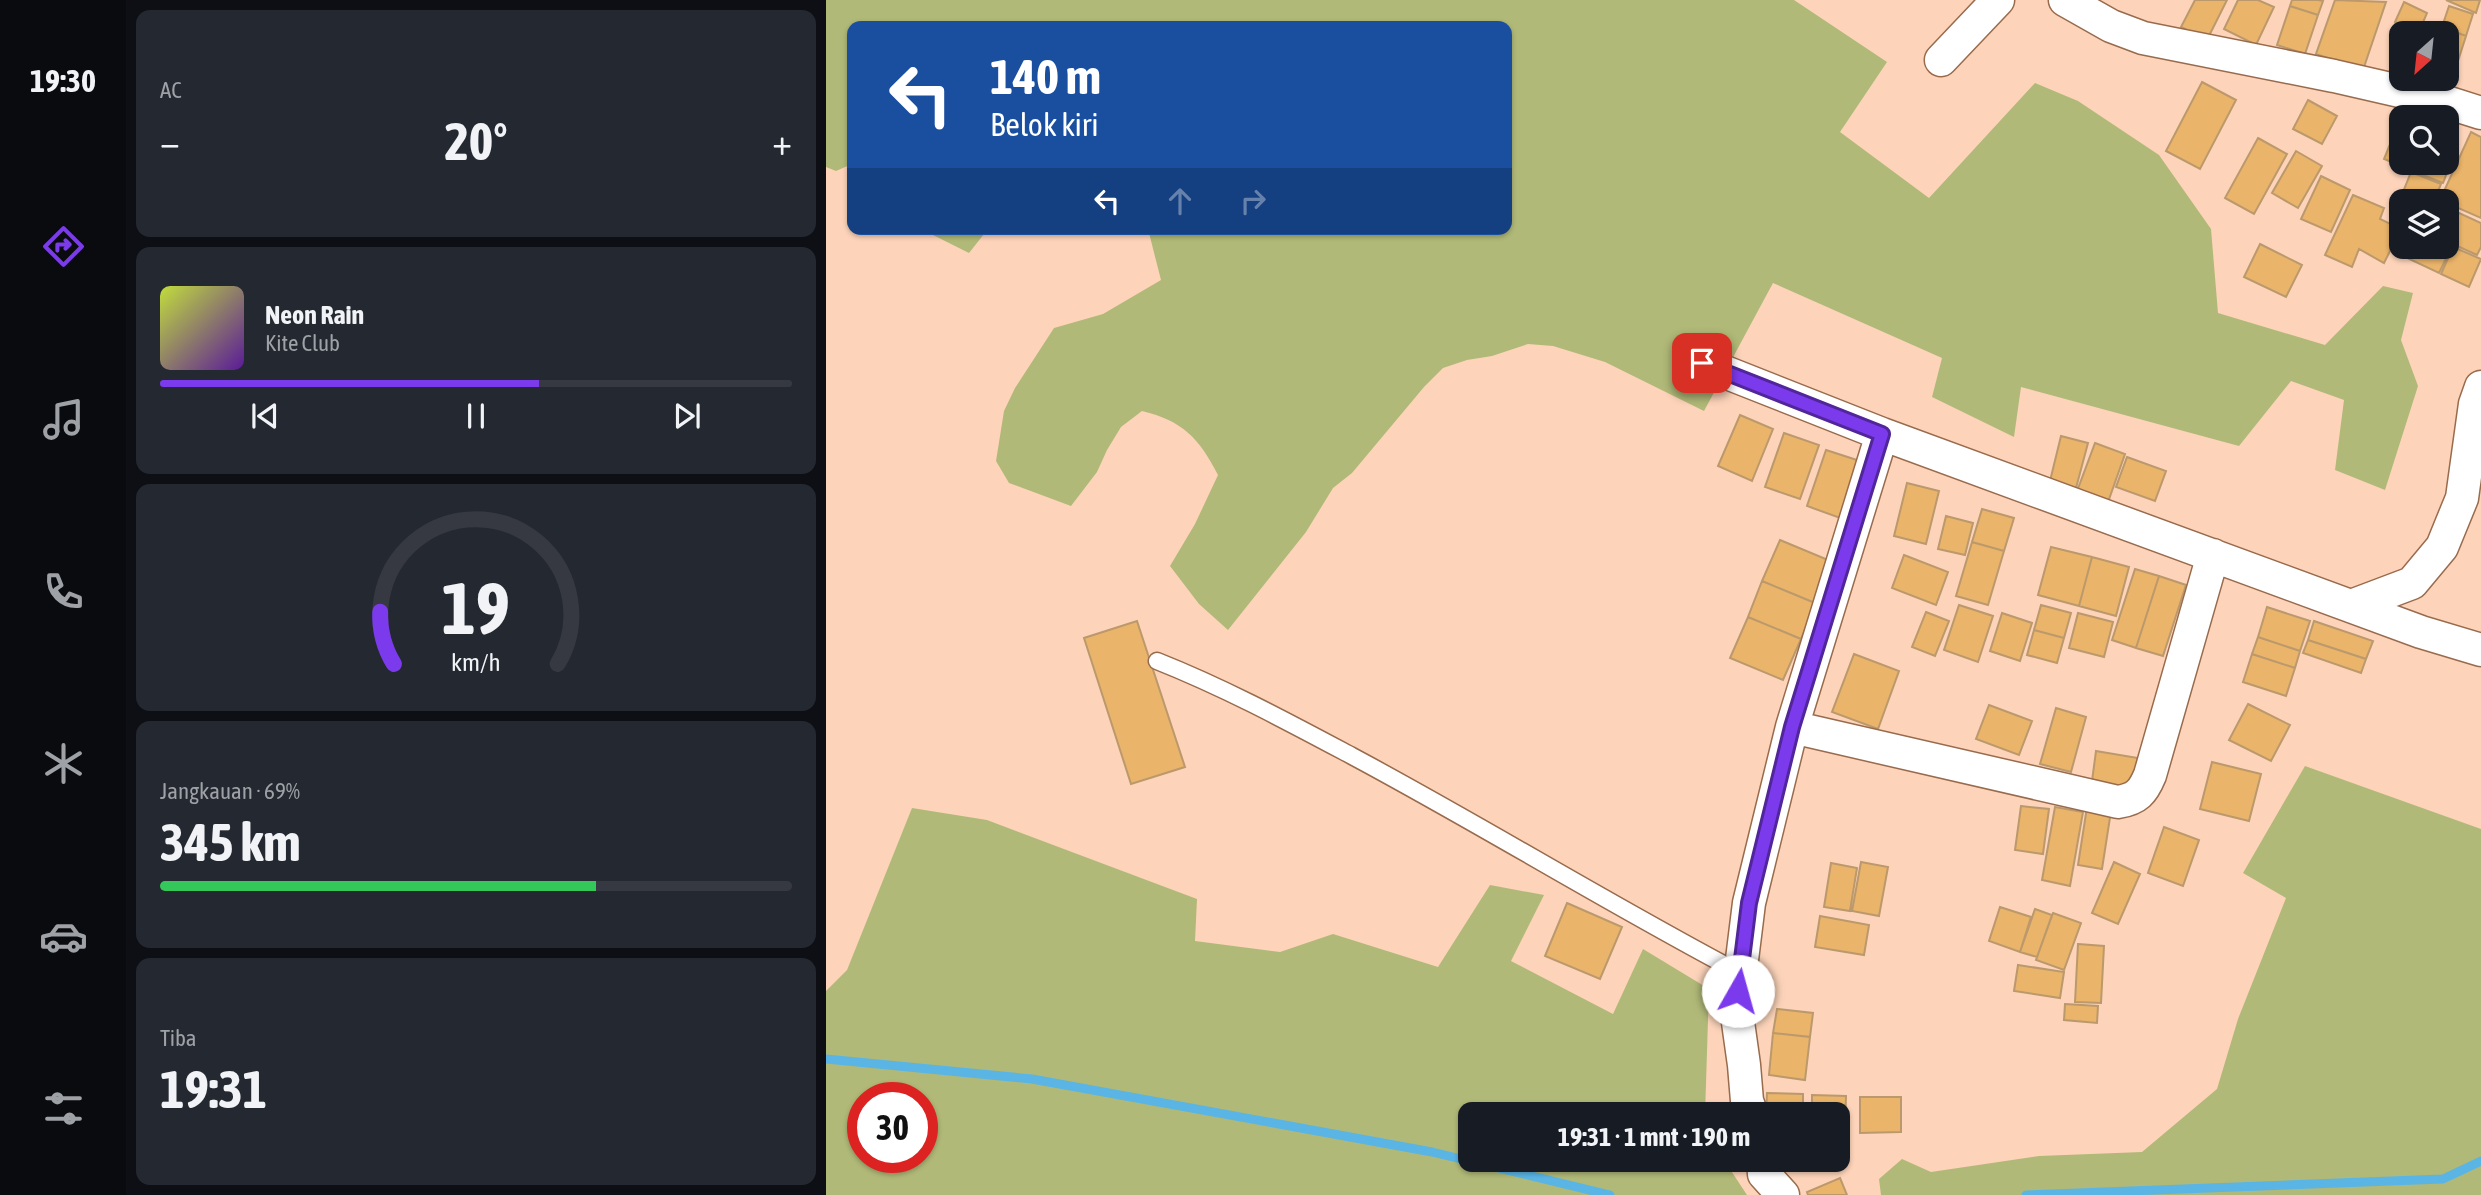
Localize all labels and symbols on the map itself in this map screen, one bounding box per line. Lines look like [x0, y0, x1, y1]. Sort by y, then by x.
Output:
north arrow [2389, 21, 2459, 91]
pin [1672, 333, 1732, 393]
position arrow [1701, 954, 1775, 1028]
speed limit sign: 30 [847, 1082, 938, 1173]

